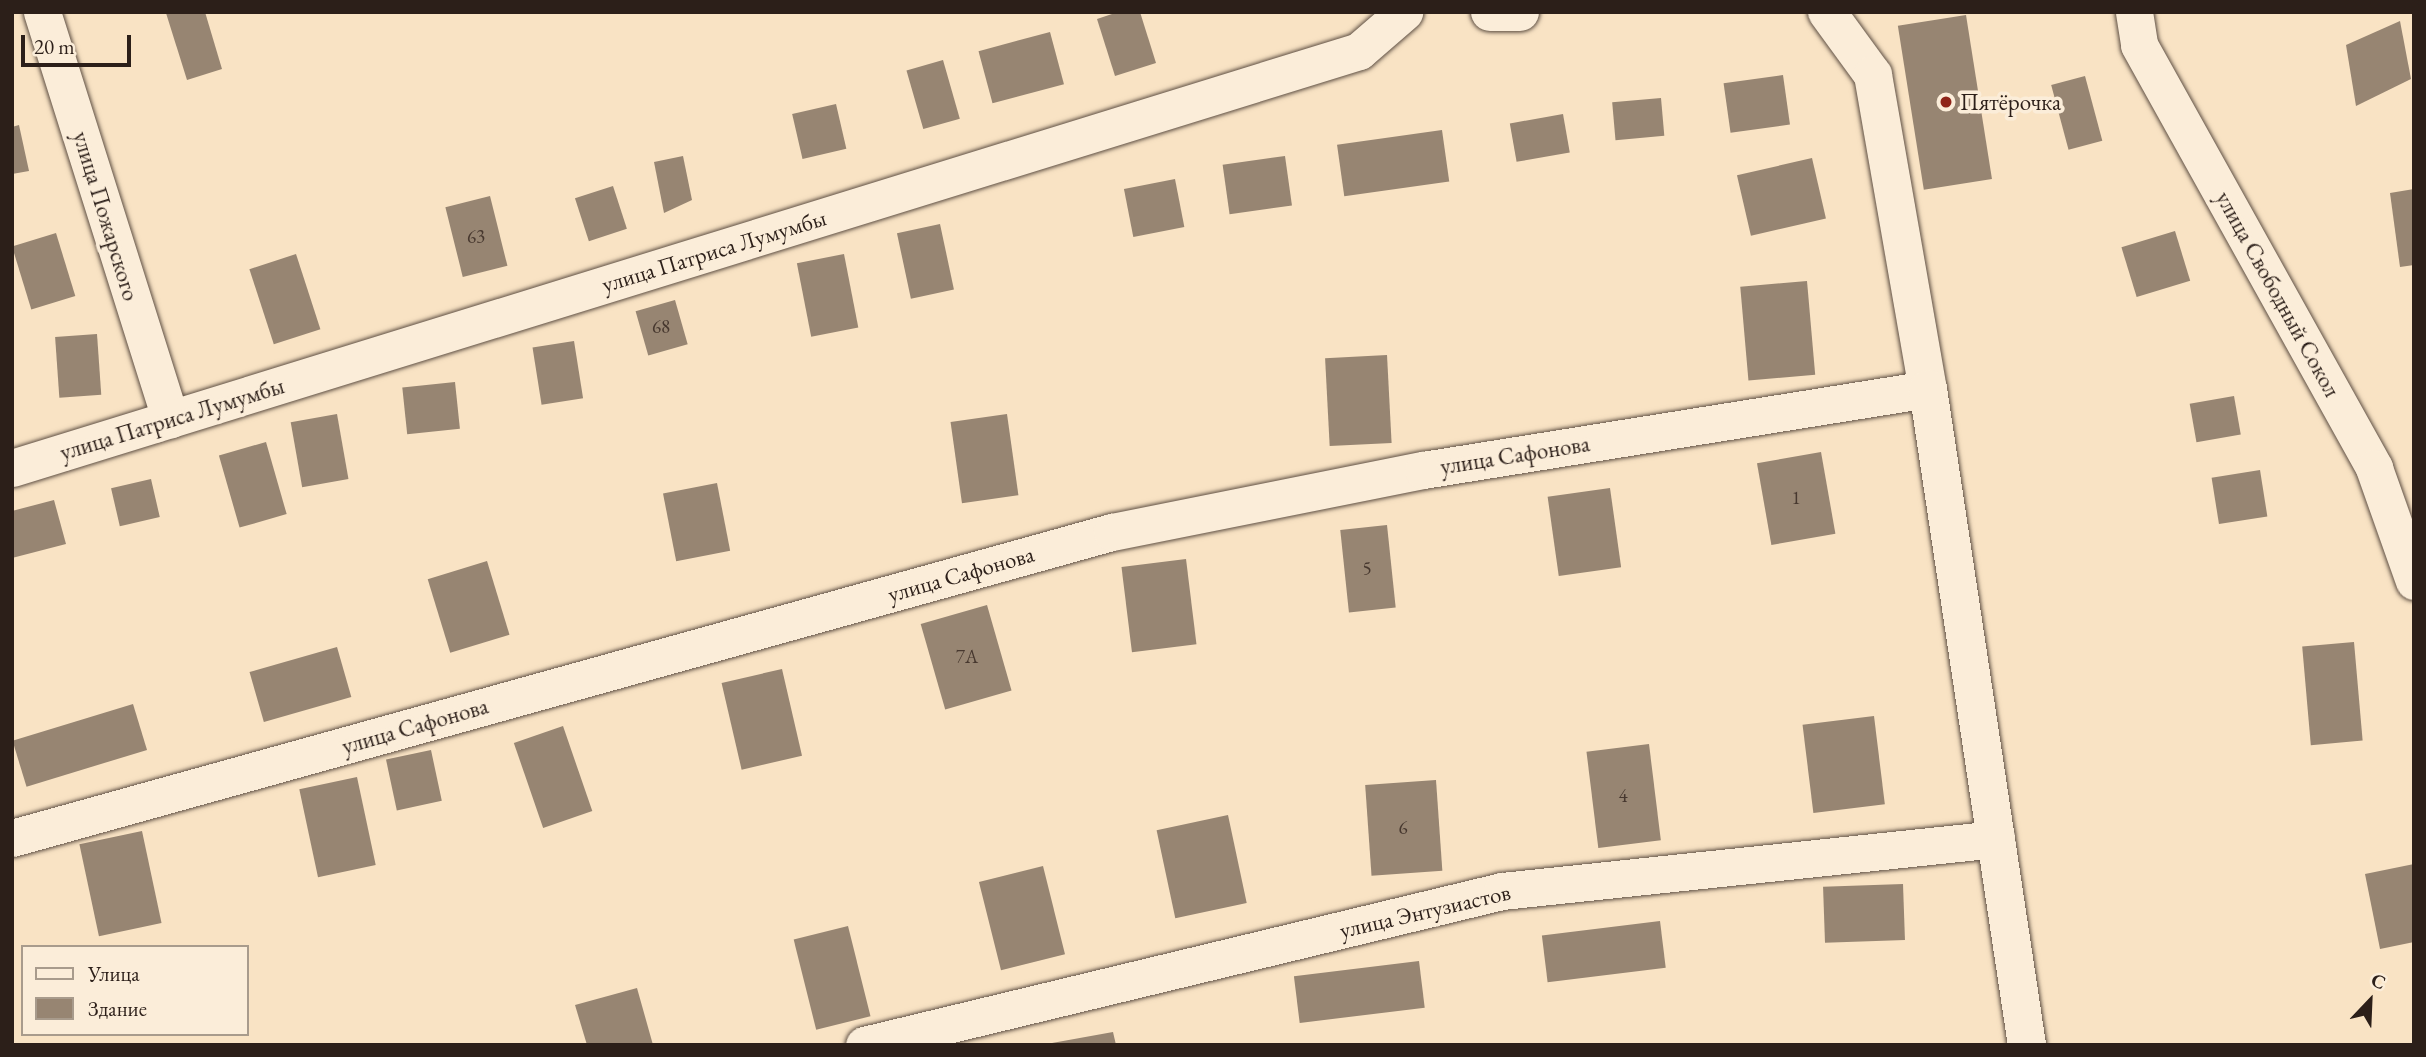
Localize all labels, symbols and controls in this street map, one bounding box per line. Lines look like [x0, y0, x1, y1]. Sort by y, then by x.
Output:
scale bar [24, 21, 135, 65]
text: 20 m [34, 33, 75, 60]
place label: Пятёрочка [1960, 88, 2061, 116]
marker: Пятёрочка [1938, 94, 1954, 110]
street label: улица Пожарского [67, 128, 145, 304]
street label: улица Свободный Сокол [2210, 186, 2346, 402]
street label: улица Патриса Лумумбы [599, 204, 829, 298]
house number: 63 [467, 226, 485, 248]
house number: 68 [652, 316, 670, 338]
street label: улица Патриса Лумумбы [57, 372, 287, 466]
street label: улица Сафонова [1438, 430, 1592, 480]
house number: 1 [1791, 487, 1801, 509]
street label: улица Сафонова [885, 540, 1037, 608]
house number: 5 [1362, 558, 1372, 580]
house number: 7А [956, 646, 978, 668]
street label: улица Сафонова [339, 692, 491, 760]
house number: 4 [1618, 785, 1628, 807]
house number: 6 [1398, 817, 1408, 839]
street label: улица Энтузиастов [1337, 878, 1513, 944]
legend [21, 945, 248, 1036]
text: Улица [88, 960, 140, 987]
north arrow [2335, 966, 2405, 1036]
text: С [2367, 967, 2389, 995]
text: Здание [88, 995, 147, 1022]

